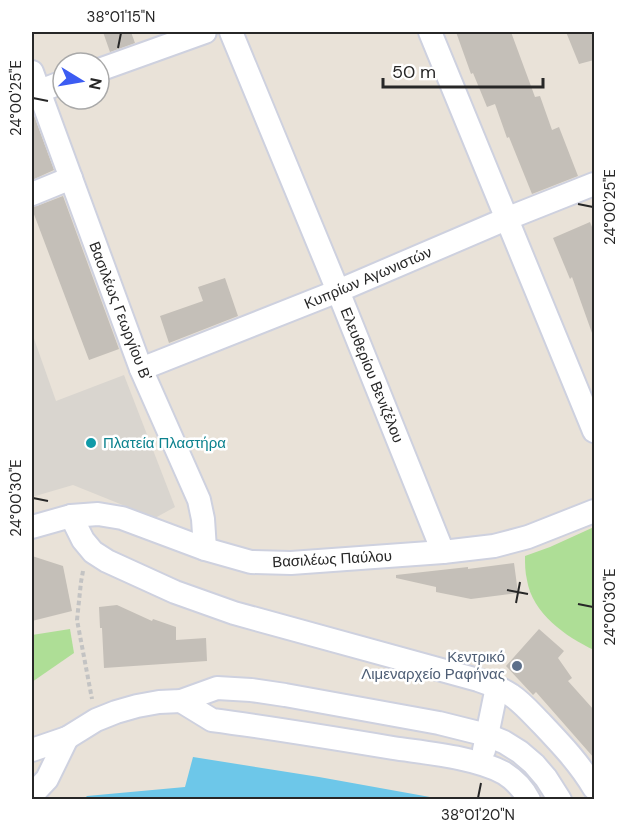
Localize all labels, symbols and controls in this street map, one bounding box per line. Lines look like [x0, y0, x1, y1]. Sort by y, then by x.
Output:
text: 38°01'15"N [87, 7, 155, 27]
north arrow [51, 51, 111, 111]
scale bar [383, 51, 544, 89]
text: 24°00'25"E [6, 60, 26, 136]
text: 50 m [392, 60, 436, 84]
text: N [84, 76, 107, 91]
text: 24°00'25"E [600, 169, 620, 245]
street label: Βασιλέως Γεωργίου Β' [84, 239, 156, 383]
street label: Κυπρίων Αγωνιστών [301, 242, 435, 314]
street label: Ελευθερίου Βενιζέλου [336, 304, 408, 446]
place label: Πλατεία Πλαστήρα [103, 433, 226, 453]
marker: Πλατεία Πλαστήρα [84, 436, 98, 450]
text: 24°00'30"E [6, 459, 26, 537]
street label: Βασιλέως Παύλου [272, 546, 392, 572]
text: 24°00'30"E [600, 568, 620, 646]
place label: Κεντρικό Λιμεναρχείο Ραφήνας [361, 647, 505, 684]
marker: Κεντρικό Λιμεναρχείο Ραφήνας [510, 659, 524, 673]
text: 38°01'20"N [441, 805, 515, 825]

